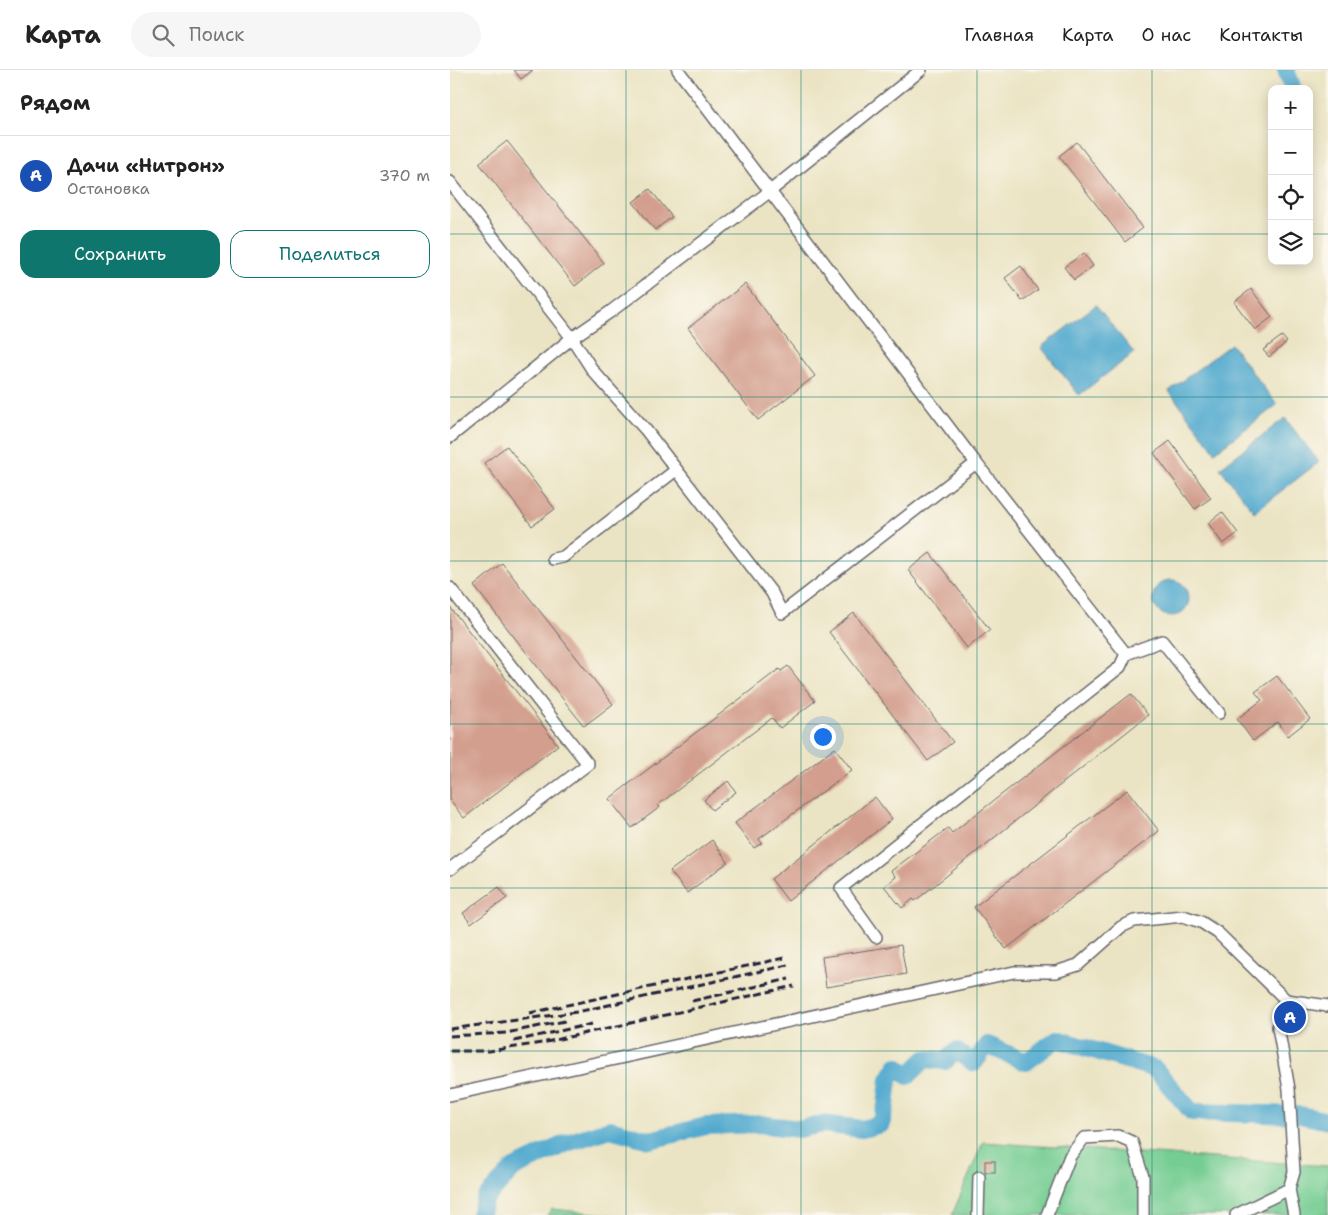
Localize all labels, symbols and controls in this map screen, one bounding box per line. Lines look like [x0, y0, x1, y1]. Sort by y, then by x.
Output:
search box [131, 12, 481, 57]
text: Карта [25, 19, 101, 51]
icon: search [149, 21, 177, 49]
text: Поиск [189, 22, 244, 47]
text: Главная [964, 23, 1034, 47]
text: Карта [1062, 23, 1114, 47]
text: О нас [1142, 23, 1191, 47]
text: Контакты [1219, 23, 1303, 47]
map controls [1268, 85, 1313, 265]
button: + [1268, 85, 1313, 130]
text: Рядом [20, 89, 90, 117]
button: − [1268, 130, 1313, 175]
text: Дачи «Нитрон» [67, 153, 225, 178]
text: A [30, 165, 42, 186]
text: 370 m [379, 165, 430, 186]
button: locate [1268, 175, 1313, 220]
text: Остановка [67, 178, 150, 199]
button: layers [1268, 220, 1313, 265]
button: Сохранить [20, 230, 220, 278]
button: Поделиться [230, 230, 430, 278]
your location [810, 724, 836, 750]
pin: A [1274, 998, 1306, 1036]

